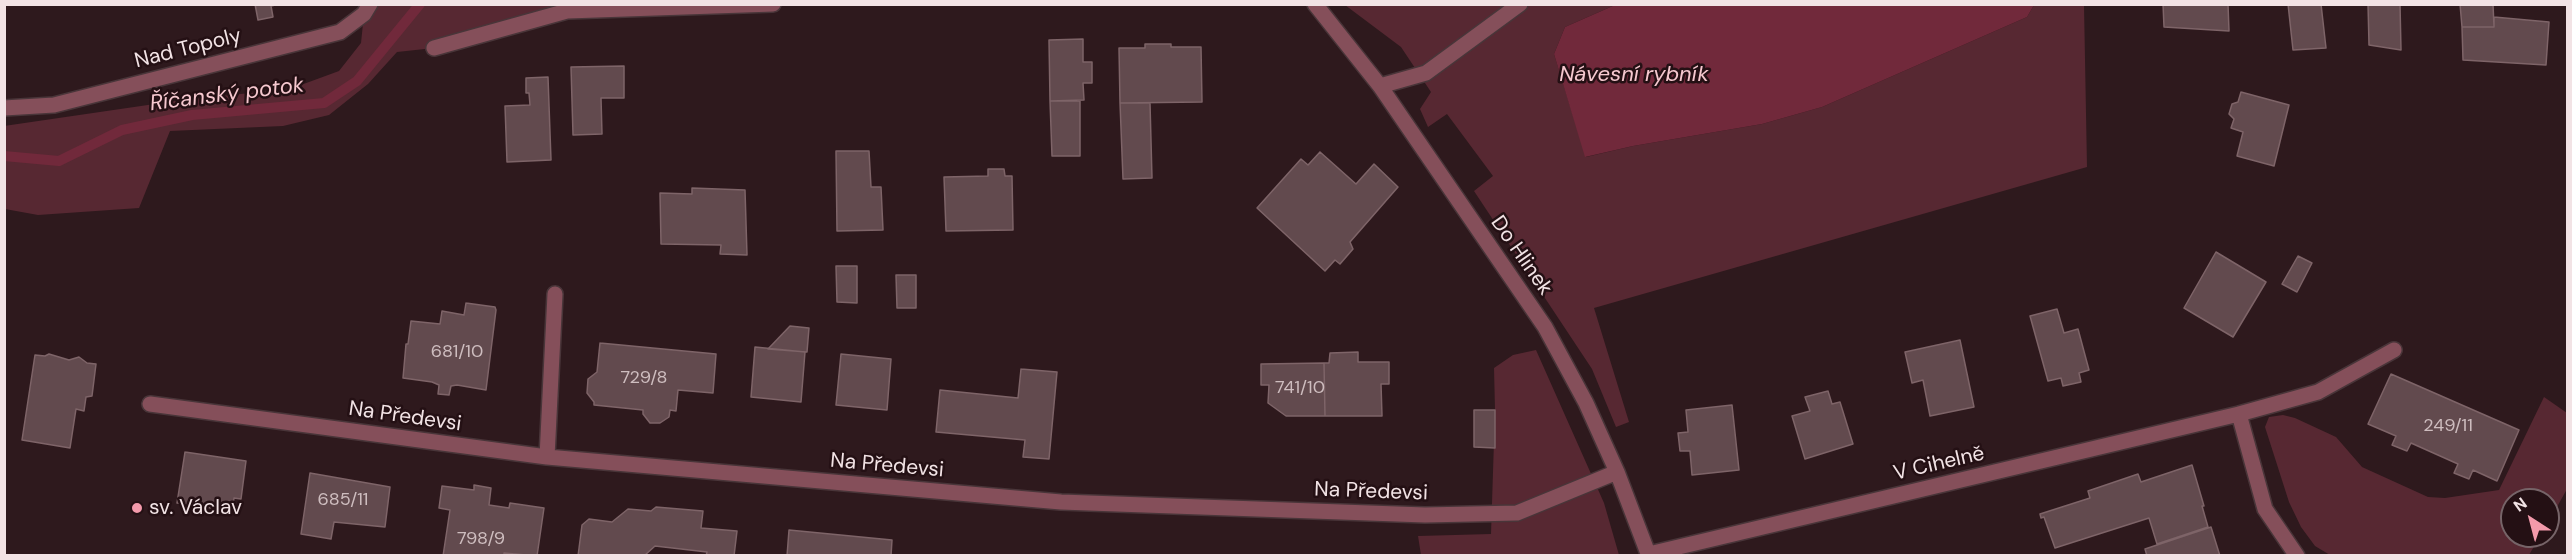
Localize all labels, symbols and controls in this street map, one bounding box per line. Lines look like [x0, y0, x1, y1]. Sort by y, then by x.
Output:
street label: Nad Topoly [132, 24, 244, 74]
water label: Návesní rybník [1559, 62, 1709, 88]
water label: Říčanský potok [148, 72, 306, 118]
street label: Do Hlinek [1485, 211, 1557, 301]
house number: 681/10 [431, 341, 483, 363]
house number: 729/8 [620, 367, 668, 389]
house number: 741/10 [1275, 377, 1325, 399]
street label: Na Předevsi [347, 397, 463, 437]
house number: 249/11 [2423, 415, 2473, 437]
street label: V Cihelně [1891, 441, 1987, 487]
street label: Na Předevsi [829, 448, 945, 484]
street label: Na Předevsi [1314, 477, 1428, 507]
north arrow [2500, 488, 2560, 548]
house number: 685/11 [318, 489, 368, 511]
text: N [2509, 493, 2531, 517]
place label: sv. Václav [149, 495, 242, 521]
marker: sv. Václav [130, 501, 144, 515]
house number: 798/9 [457, 528, 505, 550]

